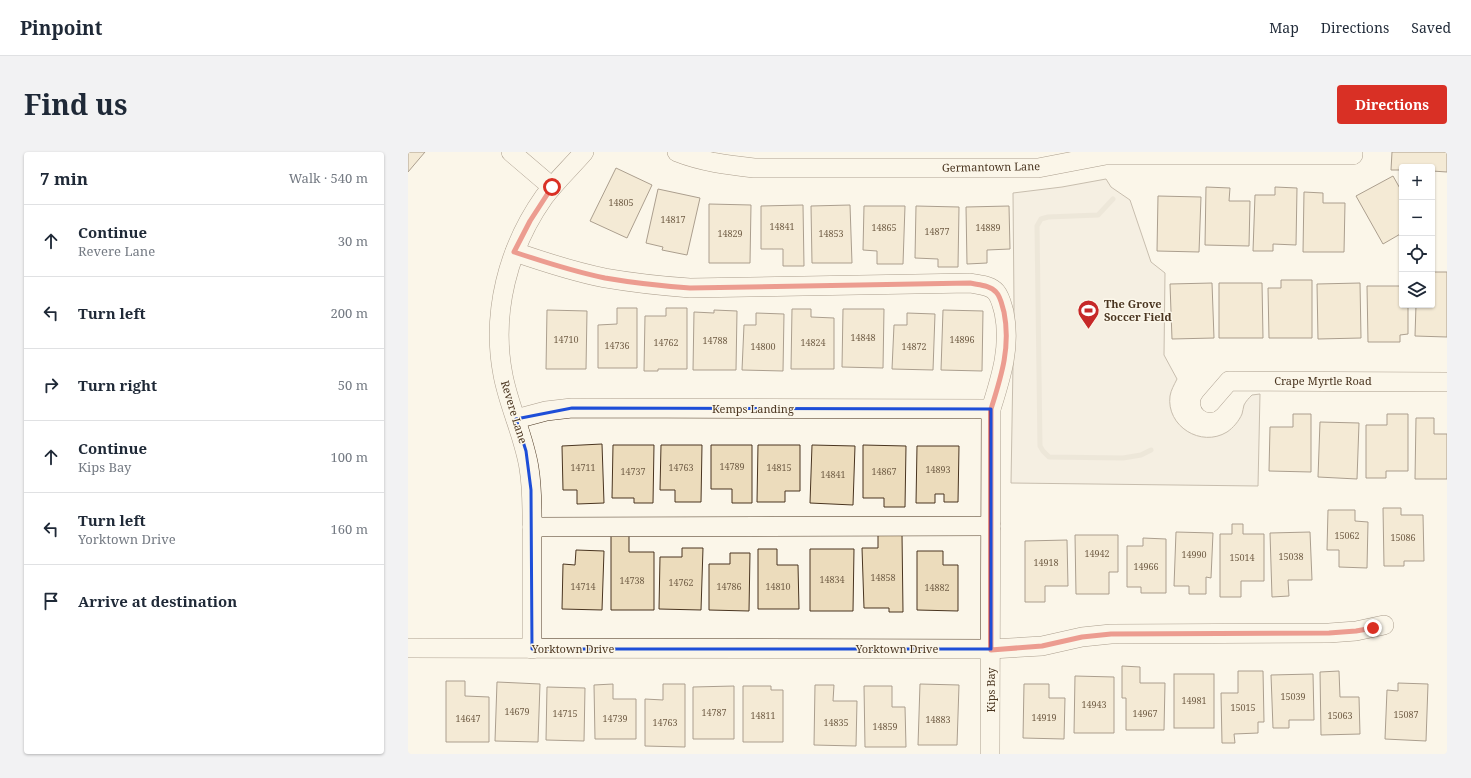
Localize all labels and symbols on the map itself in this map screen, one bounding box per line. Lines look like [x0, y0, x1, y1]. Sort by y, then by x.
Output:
street label: Germantown Lane [942, 158, 1040, 175]
route start [543, 178, 561, 196]
house number: 14805 [608, 196, 634, 209]
house number: 14817 [660, 213, 686, 226]
house number: 14841 [769, 220, 795, 233]
house number: 14865 [871, 221, 897, 234]
house number: 14889 [975, 221, 1001, 234]
house number: 14877 [924, 225, 950, 238]
house number: 14829 [717, 227, 743, 240]
house number: 14853 [818, 227, 844, 240]
place label: The Grove Soccer Field [1104, 296, 1172, 324]
sports icon: The Grove Soccer Field [1076, 297, 1102, 330]
house number: 14848 [850, 331, 876, 344]
house number: 14710 [553, 333, 579, 346]
house number: 14896 [949, 333, 975, 346]
house number: 14788 [702, 334, 728, 347]
house number: 14762 [653, 336, 679, 349]
house number: 14824 [800, 336, 826, 349]
house number: 14736 [604, 339, 630, 352]
house number: 14800 [750, 340, 776, 353]
house number: 14872 [901, 340, 927, 353]
street label: Crape Myrtle Road [1274, 373, 1372, 388]
street label: Revere Lane [498, 378, 531, 445]
street label: Kemps Landing [712, 401, 794, 416]
house number: 14789 [719, 460, 745, 473]
house number: 14711 [570, 461, 596, 474]
house number: 14763 [668, 461, 694, 474]
house number: 14815 [766, 461, 792, 474]
house number: 14893 [925, 463, 951, 476]
house number: 14737 [620, 465, 646, 478]
house number: 14867 [871, 465, 897, 478]
house number: 14841 [820, 468, 846, 481]
house number: 15062 [1334, 529, 1360, 542]
house number: 15086 [1390, 531, 1416, 544]
house number: 14942 [1084, 547, 1110, 560]
house number: 14990 [1181, 548, 1207, 561]
house number: 15038 [1278, 550, 1304, 563]
house number: 15014 [1229, 551, 1255, 564]
house number: 14918 [1033, 556, 1059, 569]
house number: 14966 [1133, 560, 1159, 573]
house number: 14858 [870, 571, 896, 584]
house number: 14834 [819, 573, 845, 586]
house number: 14738 [619, 574, 645, 587]
house number: 14762 [668, 576, 694, 589]
house number: 14714 [570, 580, 596, 593]
house number: 14786 [716, 580, 742, 593]
house number: 14810 [765, 580, 791, 593]
house number: 14882 [924, 581, 950, 594]
route end [1364, 619, 1382, 637]
street label: Yorktown Drive [531, 641, 614, 656]
street label: Yorktown Drive [855, 641, 938, 656]
street label: Kips Bay [983, 667, 998, 713]
house number: 15039 [1280, 690, 1306, 703]
house number: 14981 [1181, 694, 1207, 707]
house number: 14943 [1081, 698, 1107, 711]
house number: 15015 [1230, 701, 1256, 714]
house number: 14679 [504, 705, 530, 718]
house number: 14787 [701, 706, 727, 719]
house number: 14715 [552, 707, 578, 720]
house number: 14967 [1132, 707, 1158, 720]
house number: 15087 [1393, 708, 1419, 721]
house number: 14811 [750, 709, 776, 722]
house number: 15063 [1327, 709, 1353, 722]
house number: 14919 [1031, 711, 1057, 724]
house number: 14647 [455, 712, 481, 725]
house number: 14739 [602, 712, 628, 725]
house number: 14883 [925, 713, 951, 726]
house number: 14763 [652, 716, 678, 729]
house number: 14835 [823, 716, 849, 729]
house number: 14859 [872, 720, 898, 733]

